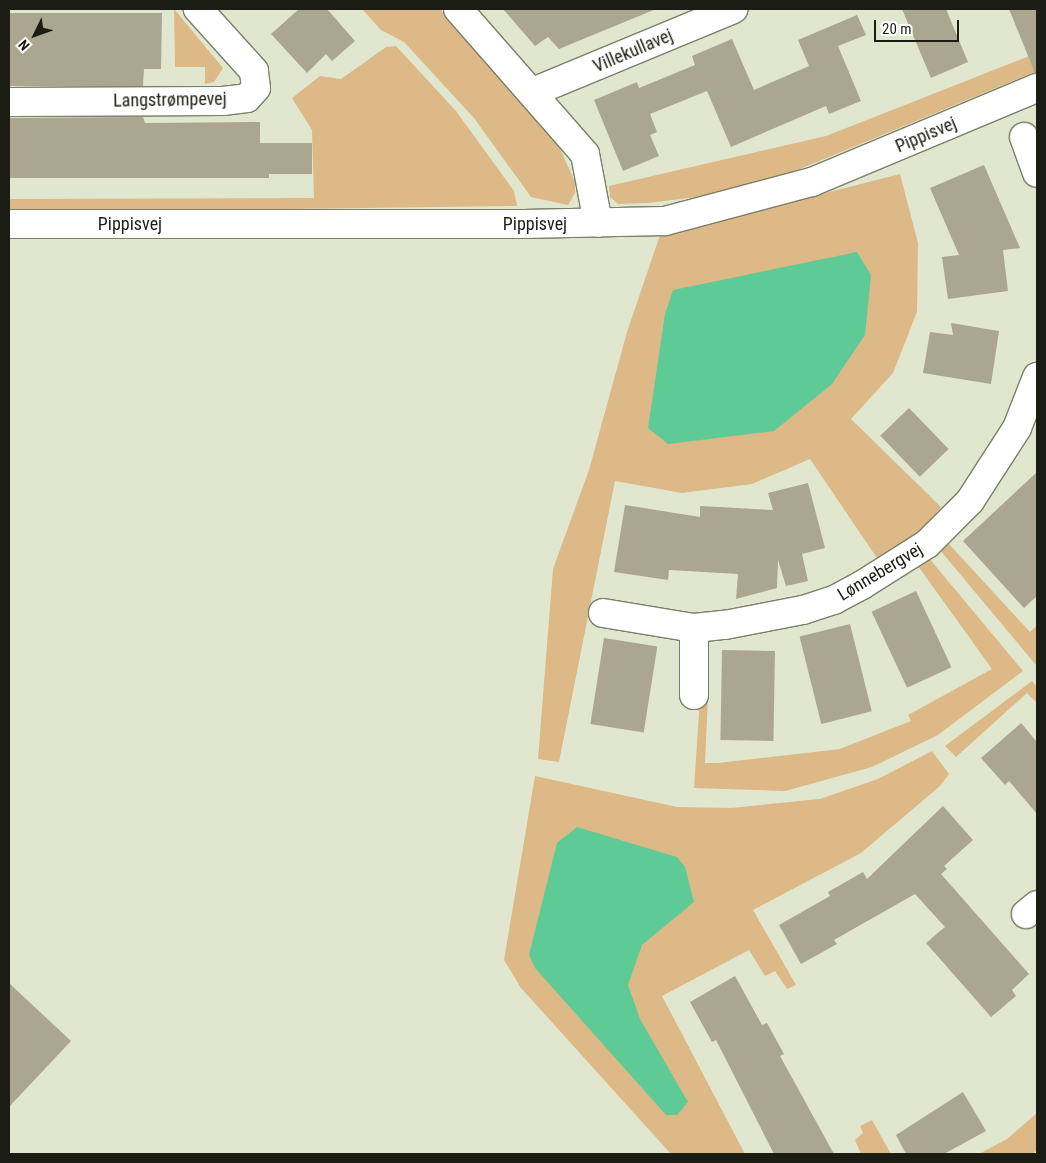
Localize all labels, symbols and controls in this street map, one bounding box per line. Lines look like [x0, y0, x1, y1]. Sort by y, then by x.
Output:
north arrow [10, 10, 60, 60]
scale bar [876, 10, 961, 42]
text: 20 m [882, 20, 912, 38]
street label: Villekullavej [590, 25, 676, 77]
text: N [15, 37, 33, 54]
street label: Langstrømpevej [113, 88, 227, 112]
street label: Pippisvej [892, 113, 960, 157]
street label: Pippisvej [98, 213, 162, 235]
street label: Pippisvej [503, 213, 567, 235]
street label: Lønnebergvej [834, 538, 926, 606]

